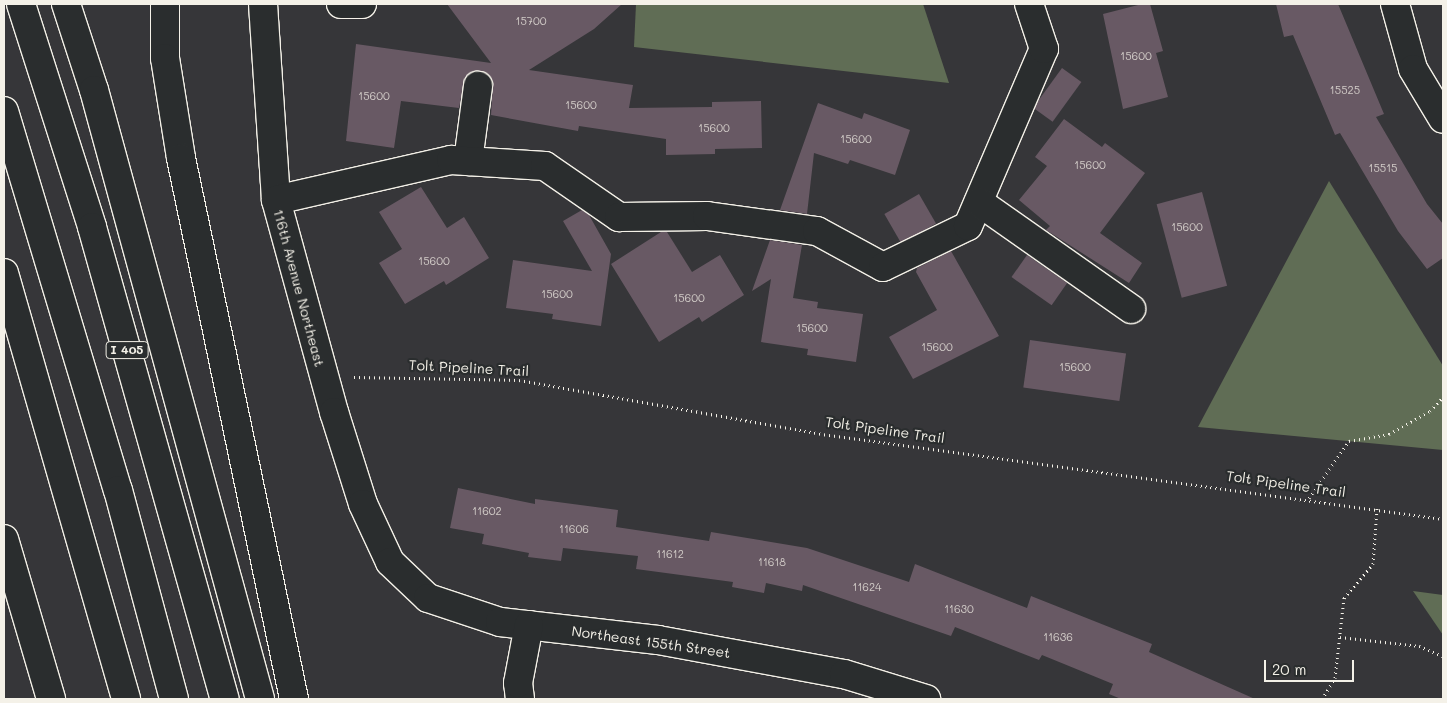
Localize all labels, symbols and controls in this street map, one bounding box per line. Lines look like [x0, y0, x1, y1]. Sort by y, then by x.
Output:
house number: 15700 [515, 14, 547, 28]
house number: 15600 [1120, 49, 1152, 63]
house number: 15525 [1330, 83, 1360, 97]
house number: 15600 [358, 89, 390, 103]
house number: 15600 [565, 98, 597, 112]
house number: 15600 [698, 121, 730, 135]
house number: 15600 [840, 132, 872, 146]
house number: 15600 [1074, 158, 1106, 172]
house number: 15515 [1368, 161, 1398, 175]
street label: 116th Avenue Northeast [270, 207, 328, 369]
house number: 15600 [1171, 220, 1203, 234]
house number: 15600 [418, 254, 450, 268]
house number: 15600 [541, 287, 573, 301]
house number: 15600 [673, 291, 705, 305]
house number: 15600 [796, 321, 828, 335]
road number: I 405 [104, 340, 150, 360]
house number: 15600 [921, 340, 953, 354]
street label: Tolt Pipeline Trail [408, 356, 530, 380]
house number: 15600 [1059, 360, 1091, 374]
street label: Tolt Pipeline Trail [824, 413, 946, 447]
street label: Tolt Pipeline Trail [1225, 467, 1347, 501]
house number: 11602 [472, 504, 502, 518]
house number: 11606 [559, 522, 589, 536]
house number: 11612 [656, 547, 684, 561]
house number: 11618 [758, 555, 786, 569]
house number: 11624 [852, 580, 882, 594]
house number: 11630 [944, 602, 974, 616]
street label: Northeast 155th Street [570, 623, 732, 661]
house number: 11636 [1043, 630, 1073, 644]
scale bar [1267, 650, 1357, 682]
text: 20 m [1272, 659, 1306, 679]

